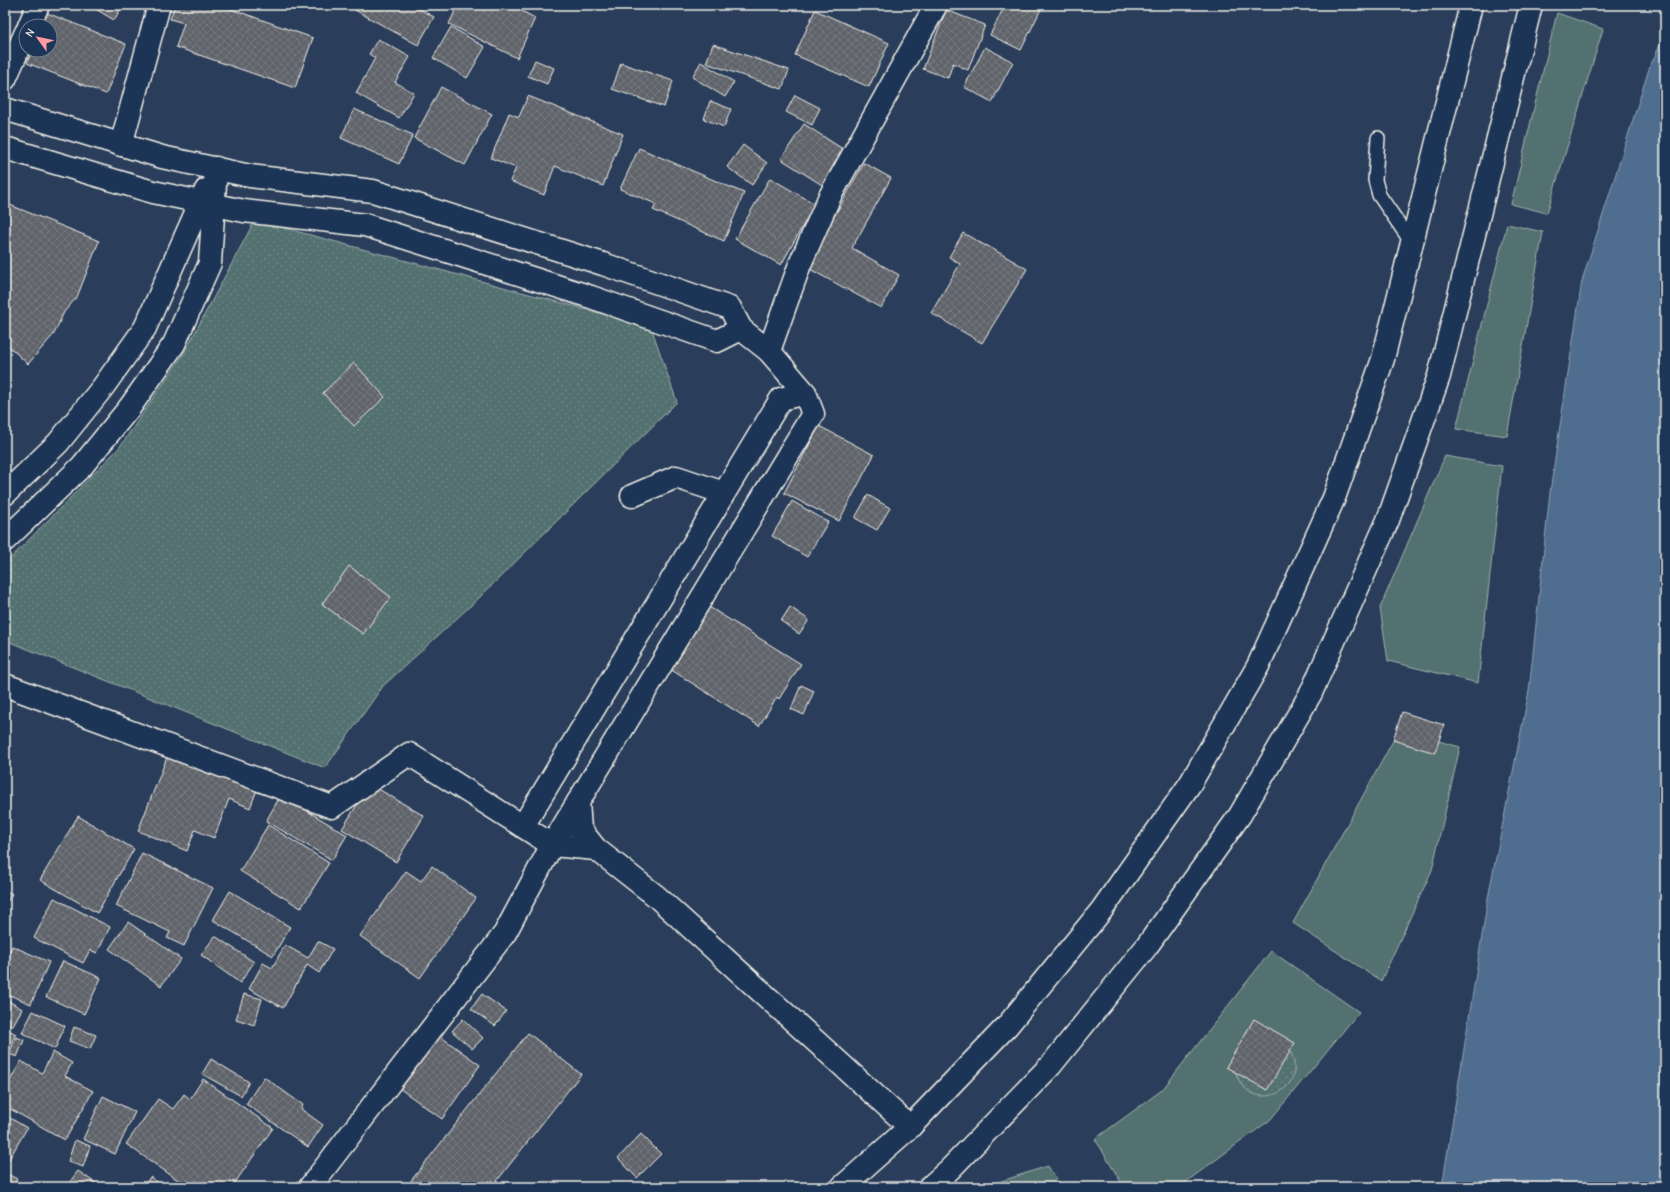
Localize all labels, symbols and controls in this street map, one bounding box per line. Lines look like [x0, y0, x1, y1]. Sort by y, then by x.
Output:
north arrow [18, 18, 58, 58]
text: N [23, 26, 37, 39]

